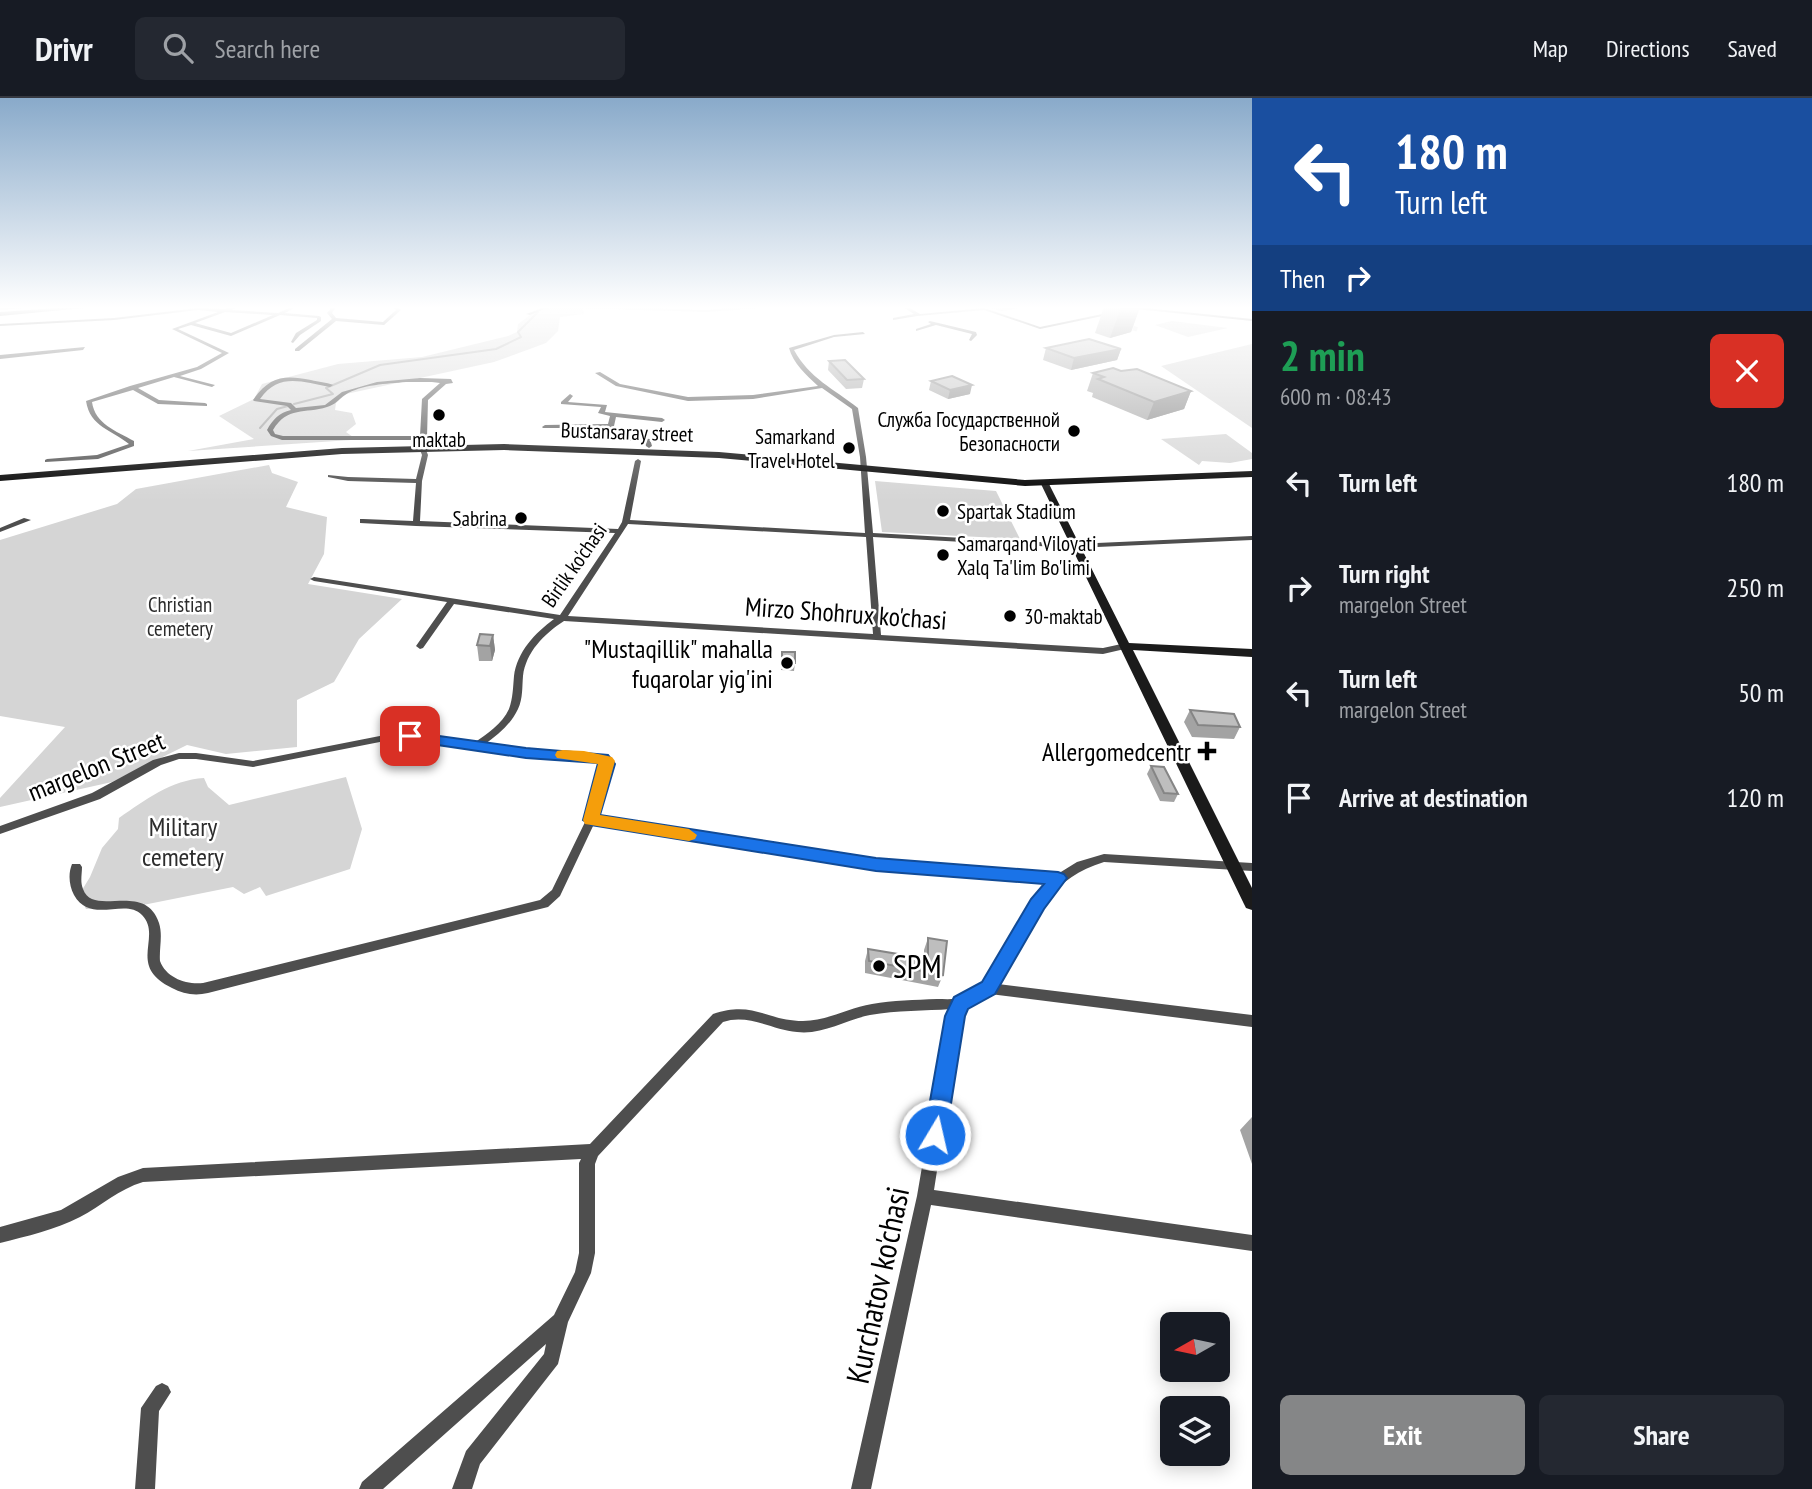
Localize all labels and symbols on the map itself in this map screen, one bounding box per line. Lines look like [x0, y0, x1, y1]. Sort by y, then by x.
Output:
place label: Служба Государственной Безопасности [878, 406, 1060, 457]
marker: maktab [431, 407, 447, 423]
street label: Bustansaray street [560, 416, 694, 448]
place label: Samarkand Travel Hotel [748, 423, 835, 474]
marker: Служба Государственной Безопасности [1066, 423, 1082, 439]
place label: maktab [412, 426, 466, 453]
marker: Samarkand Travel Hotel [841, 440, 857, 456]
place label: Spartak Stadium [957, 498, 1076, 525]
marker: Spartak Stadium [935, 503, 951, 519]
place label: Sabrina [453, 505, 507, 532]
marker: Sabrina [513, 510, 529, 526]
street label: Birlik ko'chasi [535, 518, 613, 612]
place label: Samarqand Viloyati Xalq Ta'lim Bo'limi [957, 530, 1097, 581]
marker: Samarqand Viloyati Xalq Ta'lim Bo'limi [935, 547, 951, 563]
street label: Mirzo Shohrux ko'chasi [744, 589, 948, 637]
park label: Christian cemetery [147, 591, 213, 642]
place label: 30-maktab [1024, 603, 1103, 630]
marker: 30-maktab [1002, 608, 1018, 624]
place label: "Mustaqillik" mahalla fuqarolar yig'ini [584, 632, 773, 695]
marker: "Mustaqillik" mahalla fuqarolar yig'ini [779, 655, 795, 671]
pin [380, 706, 440, 766]
street label: margelon Street [23, 724, 169, 808]
place label: Allergomedcentr [1042, 735, 1191, 768]
marker: Allergomedcentr [1197, 741, 1217, 761]
park label: Military cemetery [142, 810, 224, 873]
place label: SPM [893, 945, 942, 987]
marker: SPM [871, 958, 887, 974]
position arrow [898, 1098, 972, 1172]
street label: Kurchatov ko'chasi [836, 1183, 918, 1387]
north arrow [1160, 1312, 1230, 1382]

